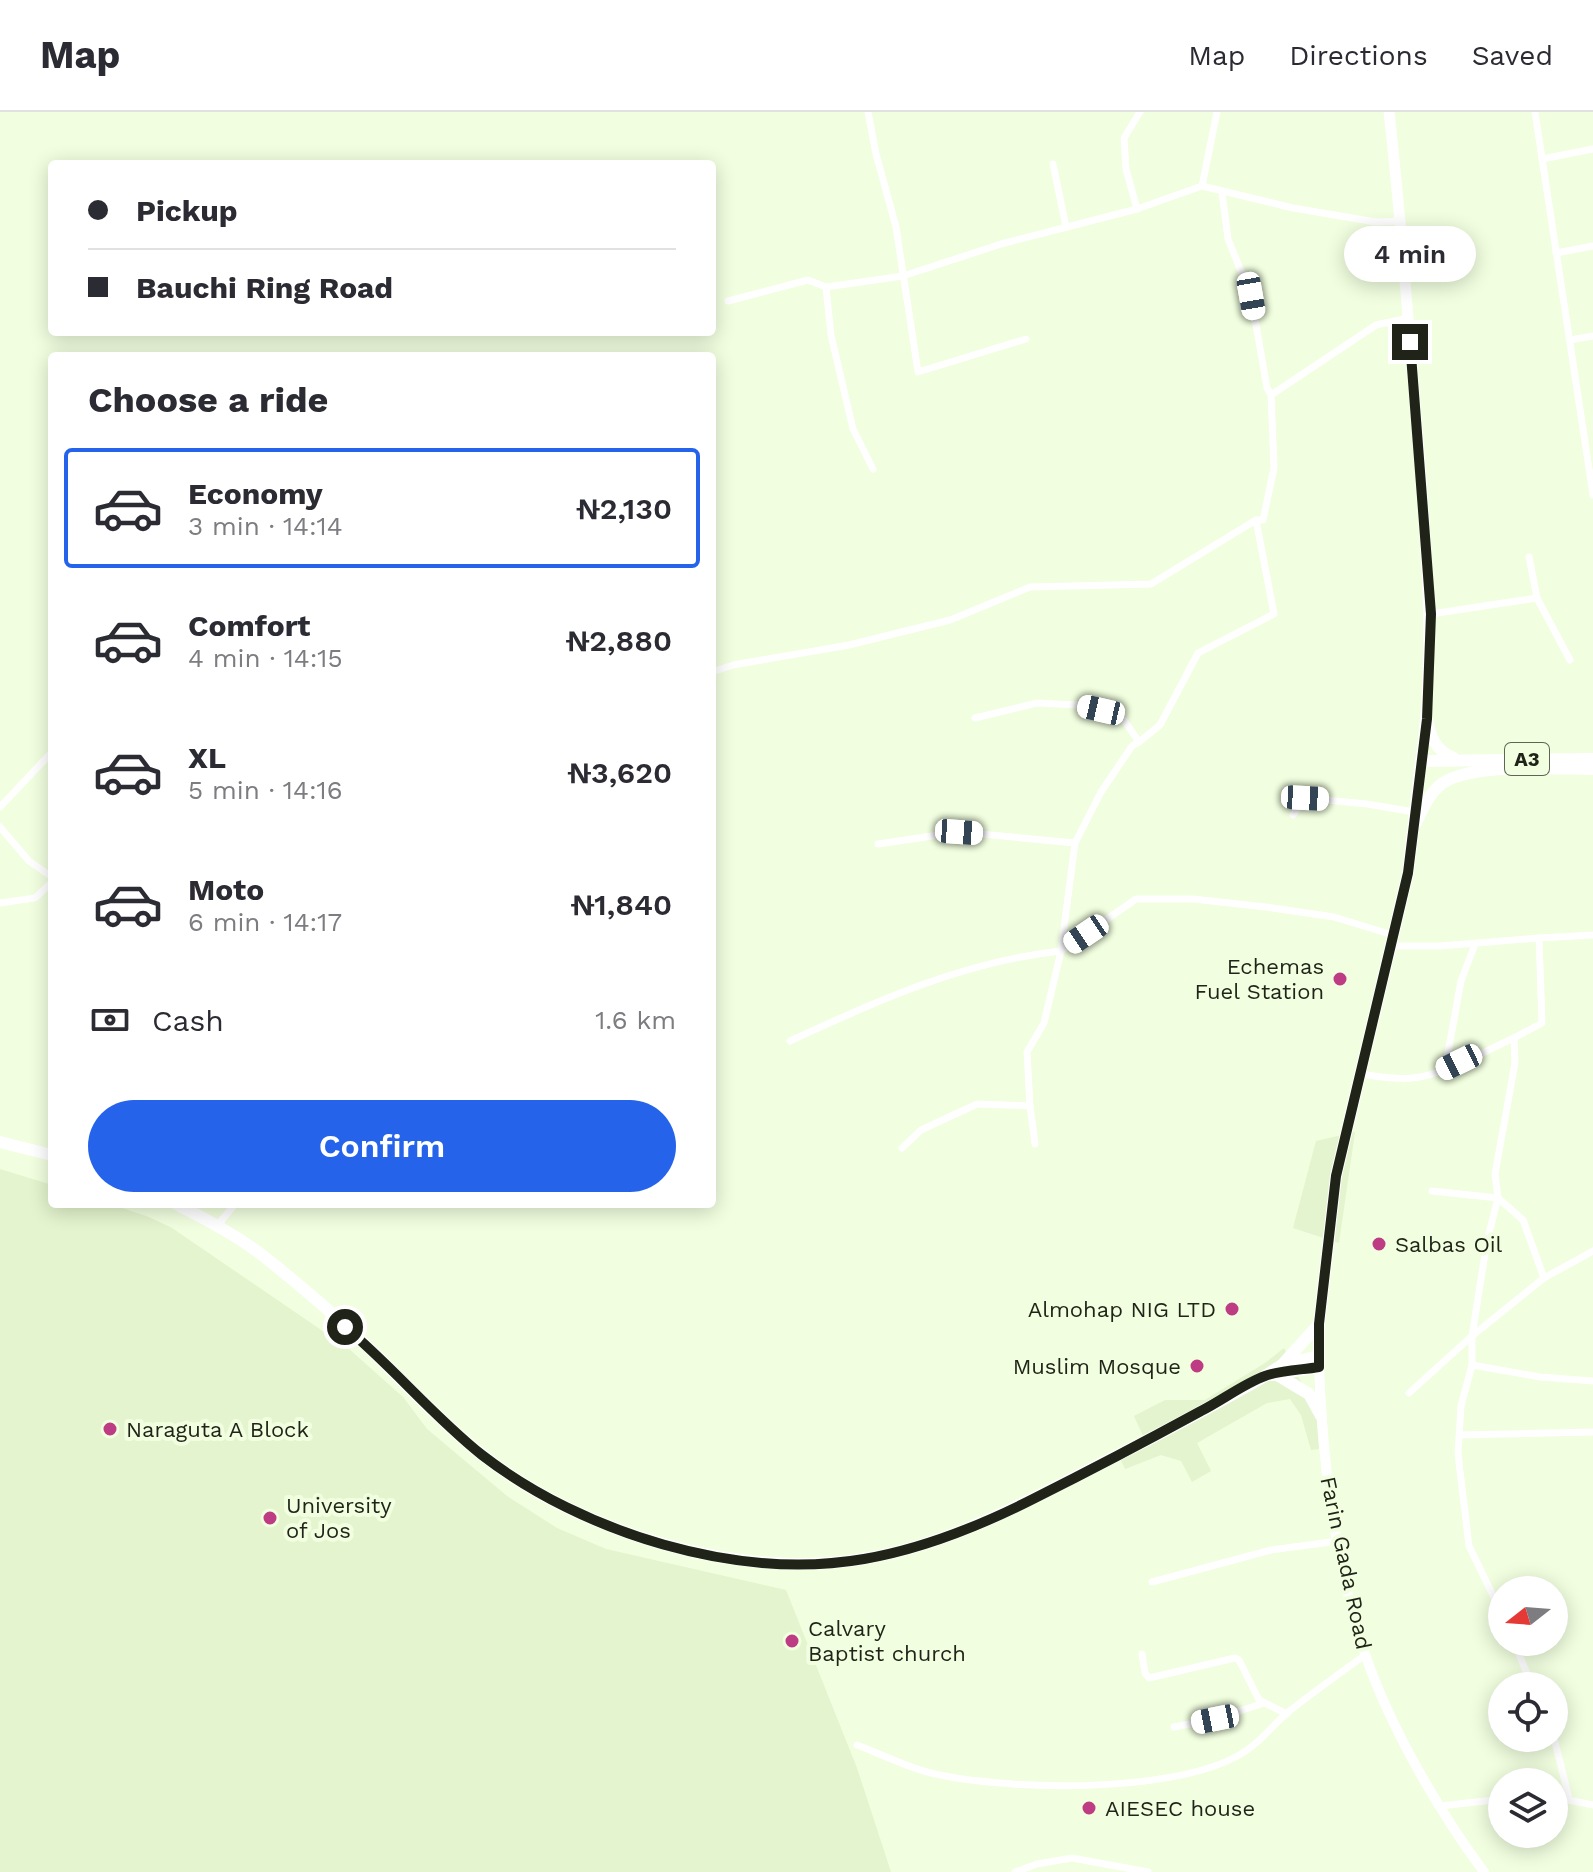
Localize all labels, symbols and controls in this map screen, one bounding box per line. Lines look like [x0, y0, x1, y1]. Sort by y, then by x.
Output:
text: Map [40, 33, 120, 77]
text: Map [1188, 39, 1245, 72]
text: Directions [1289, 39, 1428, 72]
text: Saved [1472, 39, 1553, 72]
text: Pickup [136, 193, 238, 228]
callout: 4 min [1344, 226, 1476, 282]
text: 4 min [1374, 239, 1446, 269]
text: Bauchi Ring Road [136, 270, 393, 305]
car [1235, 270, 1267, 322]
route end [1392, 324, 1428, 360]
text: Choose a ride [88, 379, 328, 421]
icon: car [92, 472, 164, 544]
text: Economy [188, 476, 323, 511]
text: ₦2,130 [576, 491, 672, 526]
text: 3 min · 14:14 [188, 511, 343, 541]
icon: car [92, 604, 164, 676]
text: Comfort [188, 608, 310, 643]
text: ₦2,880 [566, 623, 672, 658]
text: 4 min · 14:15 [188, 643, 343, 673]
car [1075, 693, 1127, 727]
icon: car [92, 736, 164, 808]
text: XL [188, 740, 226, 775]
road number: A3 [1505, 743, 1549, 775]
text: ₦3,620 [567, 755, 672, 790]
text: 5 min · 14:16 [188, 775, 343, 805]
car [1280, 785, 1330, 811]
car [934, 818, 984, 846]
icon: car [92, 868, 164, 940]
text: Moto [188, 872, 264, 907]
text: ₦1,840 [570, 887, 672, 922]
text: 6 min · 14:17 [188, 907, 342, 937]
car [1059, 911, 1113, 957]
place label: Echemas Fuel Station [1195, 954, 1324, 1004]
marker: Echemas Fuel Station [1331, 970, 1349, 988]
icon: cash [88, 998, 132, 1042]
text: Cash [152, 1003, 224, 1038]
text: 1.6 km [595, 1005, 676, 1035]
car [1432, 1041, 1486, 1083]
button: Confirm [88, 1100, 676, 1192]
place label: Salbas Oil [1395, 1232, 1503, 1257]
marker: Salbas Oil [1370, 1235, 1388, 1253]
place label: Almohap NIG LTD [1028, 1297, 1216, 1322]
marker: Almohap NIG LTD [1223, 1300, 1241, 1318]
route start [327, 1309, 363, 1345]
place label: Muslim Mosque [1013, 1354, 1181, 1379]
marker: Muslim Mosque [1188, 1357, 1206, 1375]
place label: Naraguta A Block [126, 1417, 309, 1442]
marker: Naraguta A Block [101, 1420, 119, 1438]
street label: Farin Gada Road [1315, 1474, 1377, 1652]
place label: University of Jos [286, 1493, 392, 1543]
marker: University of Jos [261, 1509, 279, 1527]
north arrow [1488, 1576, 1568, 1656]
map controls [1488, 1576, 1568, 1848]
place label: Calvary Baptist church [808, 1616, 966, 1666]
marker: Calvary Baptist church [783, 1632, 801, 1650]
button: locate [1488, 1672, 1568, 1752]
car [1189, 1703, 1241, 1735]
button: layers [1488, 1768, 1568, 1848]
place label: AIESEC house [1105, 1796, 1255, 1821]
marker: AIESEC house [1080, 1799, 1098, 1817]

